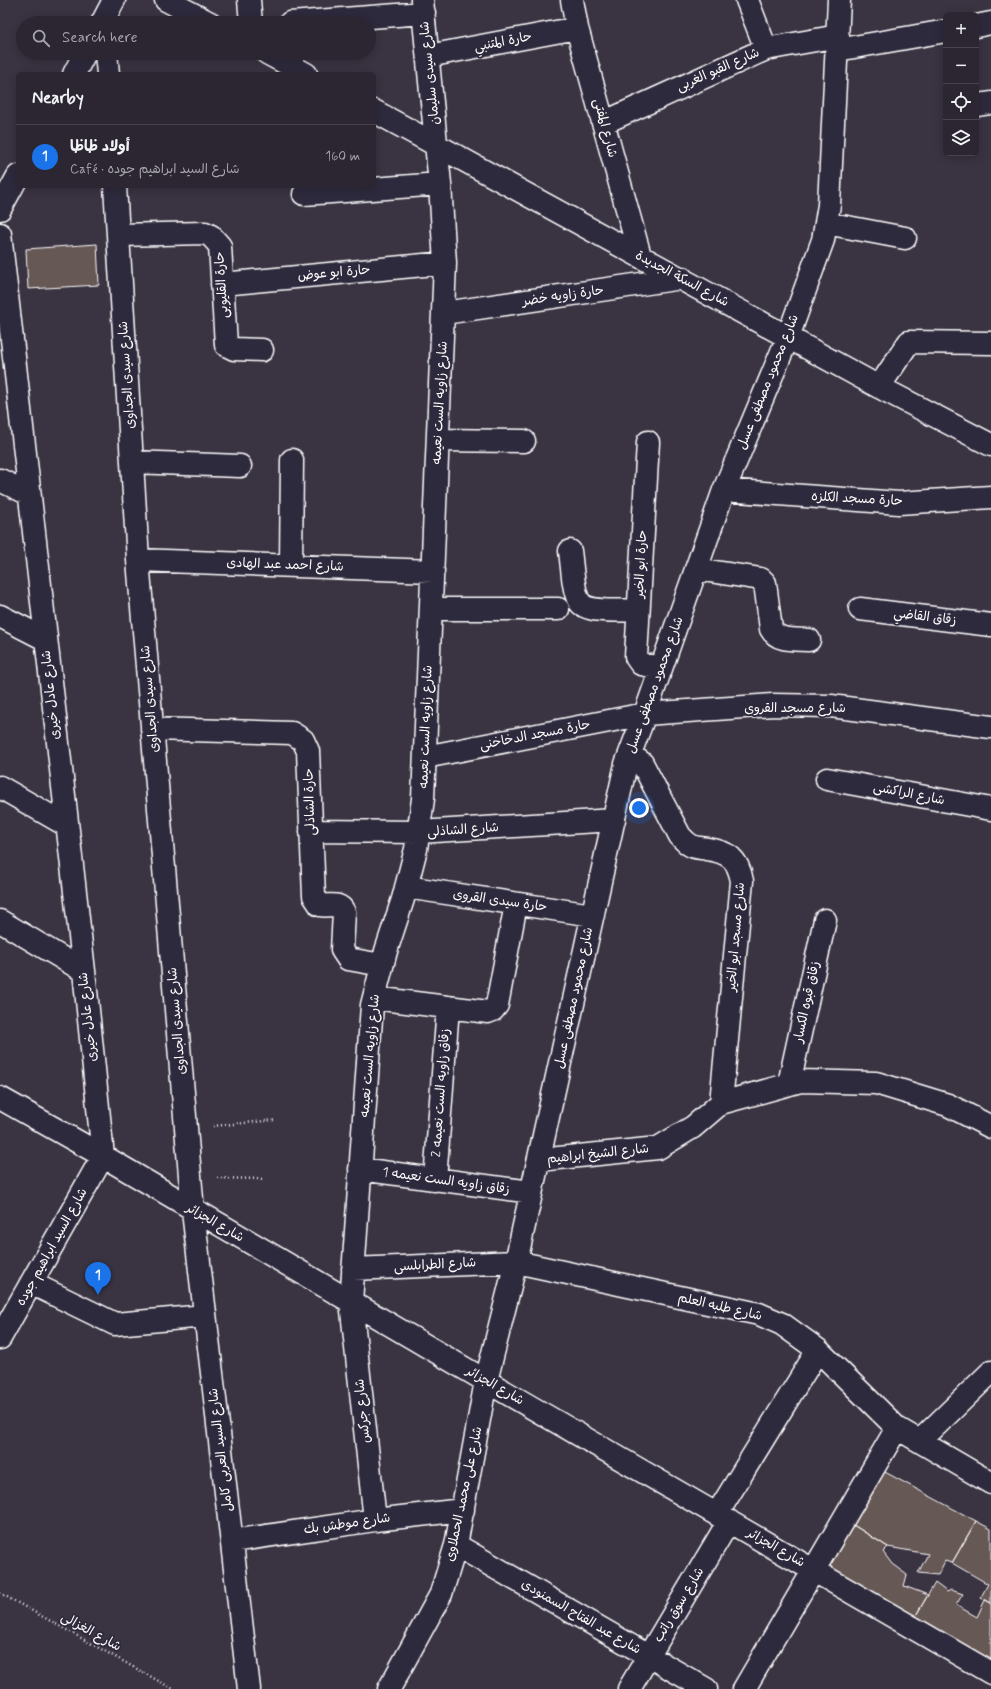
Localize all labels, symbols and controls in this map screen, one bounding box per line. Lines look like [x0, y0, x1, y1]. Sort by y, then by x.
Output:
map controls [943, 12, 979, 156]
button: + [943, 12, 979, 48]
search box [16, 16, 376, 60]
street label: شارع سيدى سليمان [416, 20, 444, 126]
icon: search [30, 27, 52, 49]
text: Search here [62, 28, 138, 48]
street label: حارة المتنبي [473, 28, 534, 58]
street label: شارع القبو الغربى [674, 44, 762, 96]
button: − [943, 48, 979, 84]
button: locate [943, 84, 979, 120]
text: Nearby [32, 87, 84, 109]
street label: شارع المفتى [589, 97, 621, 159]
button: layers [943, 120, 979, 156]
text: أولاد ظاظا [70, 137, 130, 157]
text: 1 [42, 148, 48, 165]
text: 160 m [325, 148, 360, 165]
text: Café · شارع السيد ابراهيم جوده [70, 161, 240, 178]
street label: شارع السكة الجديدة [632, 247, 732, 311]
street label: حارة القليوبى [211, 251, 233, 319]
street label: حارة ابو عوض [297, 261, 371, 285]
street label: حارة زاويه خضر [520, 282, 605, 310]
street label: شارع محمود مصطفى عسل [733, 312, 803, 452]
street label: شارع سيدى الجداوى [115, 321, 139, 429]
street label: شارع زاويه الست نعيمه [428, 341, 452, 465]
street label: حارة مسجد الكلزه [811, 488, 903, 510]
street label: حارة ابو الخير [631, 529, 651, 600]
street label: شارع احمد عبد الهادى [226, 554, 344, 576]
street label: زقاق القاضي [892, 605, 957, 631]
street label: شارع محمود مصطفى عسل [622, 614, 688, 756]
street label: شارع سيدى الجداوى [137, 645, 163, 753]
street label: شارع عادل خيرى [38, 650, 64, 740]
street label: شارع زاويه الست نعيمه [415, 665, 437, 789]
street label: شارع مسجد القروى [744, 700, 846, 717]
street label: حارة مسجد الدخاخنى [478, 716, 592, 754]
street label: حارة الشاذلى [300, 768, 320, 836]
street label: شارع الراكشى [872, 779, 946, 809]
your location [629, 798, 649, 818]
street label: شارع الشاذلى [427, 819, 499, 841]
street label: شارع مسجد ابو الخير [723, 882, 749, 993]
street label: حارة سيدى القروى [452, 886, 548, 916]
street label: شارع محمود مصطفى عسل [551, 926, 597, 1070]
street label: زقاق قبوه الكسار [790, 960, 824, 1045]
street label: شارع سيدى الجداوى [164, 967, 190, 1075]
street label: شارع عادل خيرى [75, 972, 101, 1062]
street label: شارع زاويه الست نعيمه [356, 993, 384, 1119]
street label: زقاق زاويه الست نعيمه 2 [428, 1028, 454, 1158]
street label: شارع الشيخ ابراهيم [546, 1140, 650, 1169]
street label: زقاق زاويه الست نعيمه 1 [381, 1164, 511, 1198]
street label: شارع السيد ابراهيم جوده [13, 1185, 92, 1309]
street label: شارع الجزائر [182, 1199, 247, 1246]
street label: شارع الطرابلسى [393, 1254, 477, 1276]
pin: 1 [85, 1262, 111, 1295]
street label: شارع طلبه العلم [676, 1289, 764, 1326]
street label: شارع الجزائر [462, 1362, 527, 1409]
street label: شارع جركس [351, 1378, 375, 1444]
street label: شارع السيد العربى كامل [205, 1387, 237, 1513]
street label: شارع على محمد الحملاوى [441, 1425, 487, 1563]
street label: شارع موطش بك [303, 1510, 391, 1538]
street label: شارع الجزائر [743, 1524, 808, 1571]
street label: شارع سوق راتب [650, 1564, 708, 1646]
street label: شارع عبد الفتاح السمنودى [518, 1576, 644, 1658]
street label: شارع الغزالى [58, 1608, 124, 1656]

